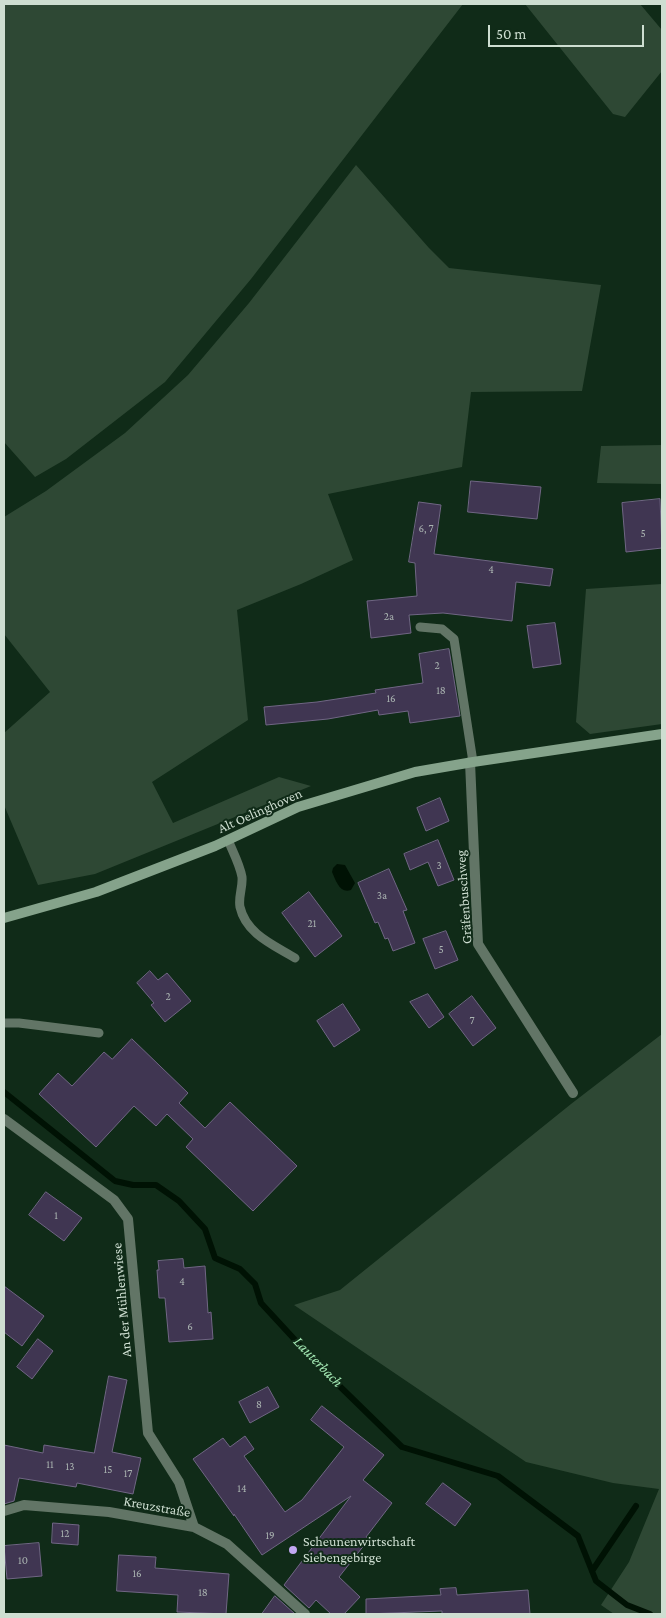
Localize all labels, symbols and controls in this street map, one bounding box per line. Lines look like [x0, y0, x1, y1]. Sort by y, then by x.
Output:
scale bar [491, 15, 647, 47]
text: 50 m [496, 26, 526, 42]
house number: 6, 7 [418, 522, 434, 536]
house number: 5 [640, 527, 646, 541]
house number: 4 [488, 563, 494, 577]
house number: 2a [384, 610, 394, 624]
house number: 2 [434, 659, 440, 673]
house number: 18 [436, 684, 446, 698]
house number: 16 [386, 692, 396, 706]
street label: Alt Oelinghoven [215, 785, 305, 837]
street label: Gräfenbuschweg [452, 849, 476, 945]
house number: 3 [436, 859, 442, 873]
house number: 3a [377, 889, 387, 903]
house number: 21 [308, 917, 316, 931]
house number: 5 [438, 943, 444, 957]
house number: 2 [165, 990, 171, 1004]
house number: 7 [469, 1014, 475, 1028]
house number: 1 [54, 1209, 58, 1223]
street label: An der Mühlenwiese [109, 1242, 135, 1358]
house number: 4 [179, 1275, 185, 1289]
house number: 6 [187, 1320, 193, 1334]
water label: Lauterbach [289, 1333, 347, 1391]
house number: 8 [256, 1398, 262, 1412]
house number: 11 [46, 1458, 54, 1472]
house number: 13 [66, 1460, 74, 1474]
house number: 15 [104, 1463, 112, 1477]
house number: 17 [124, 1467, 132, 1481]
house number: 14 [237, 1482, 247, 1496]
street label: Kreuzstraße [122, 1493, 192, 1521]
house number: 12 [61, 1527, 69, 1541]
house number: 19 [265, 1529, 275, 1543]
place label: Scheunenwirtschaft Siebengebirge [303, 1534, 415, 1566]
marker: Scheunenwirtschaft Siebengebirge [287, 1544, 299, 1556]
house number: 10 [18, 1554, 28, 1568]
house number: 16 [132, 1567, 142, 1581]
house number: 18 [198, 1586, 208, 1600]

